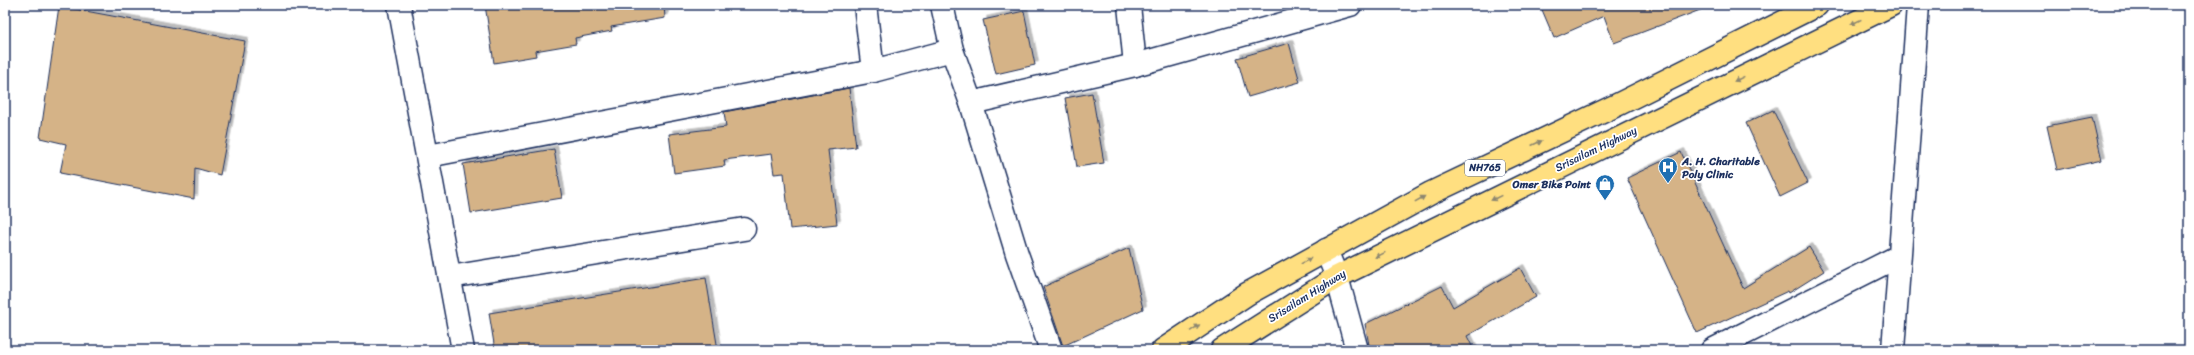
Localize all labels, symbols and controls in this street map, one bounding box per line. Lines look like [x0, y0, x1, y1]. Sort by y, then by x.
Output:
one-way arrow [1850, 19, 1862, 25]
one-way arrow [1733, 76, 1745, 82]
street label: Srisailam Highway [1552, 121, 1640, 177]
one-way arrow [1532, 140, 1543, 146]
place label: A. H. Charitable Poly Clinic [1681, 152, 1760, 184]
hospital icon: A. H. Charitable Poly Clinic [1657, 156, 1679, 184]
road number: NH765 [1465, 160, 1505, 176]
shop icon: Omer Bike Point [1594, 173, 1616, 201]
place label: Omer Bike Point [1512, 175, 1591, 194]
one-way arrow [1491, 195, 1502, 201]
one-way arrow [1414, 196, 1426, 202]
one-way arrow [1374, 252, 1386, 258]
one-way arrow [1300, 258, 1312, 265]
street label: Srisailam Highway [1264, 264, 1350, 328]
one-way arrow [1190, 324, 1200, 332]

